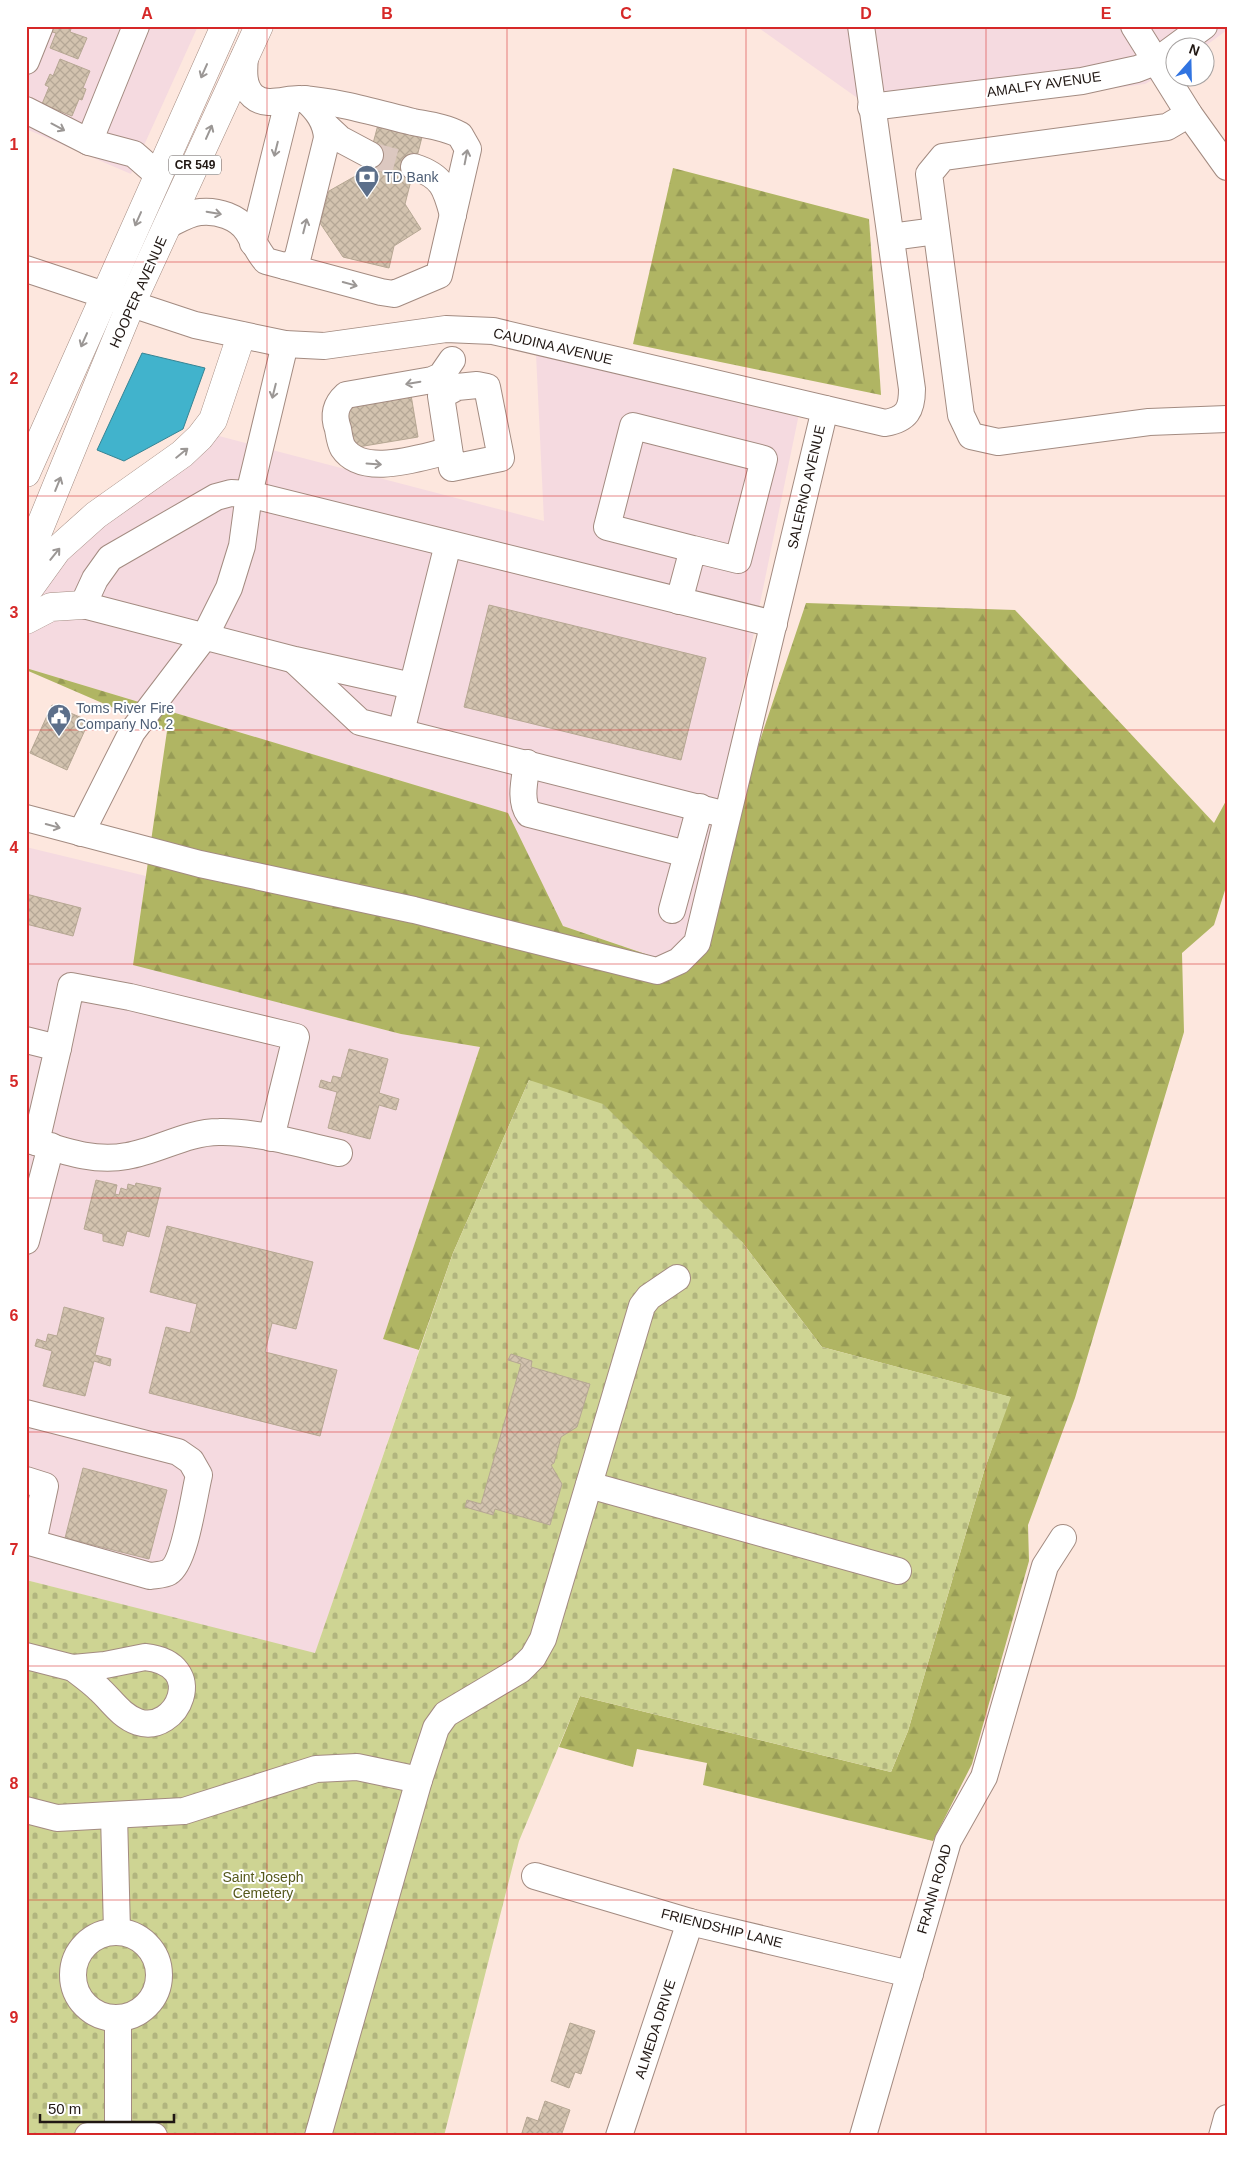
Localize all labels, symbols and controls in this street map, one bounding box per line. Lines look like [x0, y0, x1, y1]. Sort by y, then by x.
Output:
text: A [141, 5, 153, 22]
text: B [381, 5, 393, 22]
text: C [620, 5, 632, 22]
text: D [860, 5, 872, 22]
text: E [1101, 5, 1112, 22]
north arrow [1166, 38, 1216, 88]
text: N [1187, 41, 1202, 59]
one-way arrow [199, 63, 209, 78]
street label: AMALFY AVENUE [986, 68, 1102, 100]
one-way arrow [50, 122, 65, 132]
one-way arrow [205, 125, 215, 140]
text: 1 [10, 136, 19, 153]
one-way arrow [271, 141, 280, 157]
one-way arrow [461, 150, 471, 166]
road number: CR 549 [169, 156, 221, 174]
bank icon: TD Bank [354, 164, 380, 198]
place label: TD Bank [384, 169, 439, 185]
one-way arrow [205, 209, 221, 219]
one-way arrow [133, 211, 142, 226]
one-way arrow [301, 219, 310, 235]
street label: HOOPER AVENUE [106, 234, 170, 350]
one-way arrow [341, 280, 357, 289]
street label: CAUDINA AVENUE [492, 324, 614, 368]
one-way arrow [79, 332, 89, 347]
text: 2 [10, 370, 19, 387]
one-way arrow [405, 379, 421, 389]
one-way arrow [269, 383, 278, 399]
street label: SALERNO AVENUE [784, 424, 828, 550]
one-way arrow [175, 447, 188, 458]
one-way arrow [366, 459, 382, 468]
one-way arrow [54, 477, 63, 492]
one-way arrow [50, 547, 61, 560]
text: 3 [10, 604, 19, 621]
place label: Toms River Fire Company No. 2 [76, 700, 174, 732]
public building icon: Toms River Fire Company No. 2 [46, 703, 72, 737]
one-way arrow [45, 821, 61, 831]
text: 4 [10, 839, 19, 856]
text: 5 [10, 1073, 19, 1090]
text: 6 [10, 1307, 19, 1324]
text: 7 [10, 1541, 19, 1558]
text: 8 [10, 1775, 19, 1792]
street label: FRANN ROAD [914, 1842, 954, 1936]
park label: Saint Joseph Cemetery [223, 1869, 303, 1901]
street label: FRIENDSHIP LANE [659, 1905, 785, 1951]
street label: ALMEDA DRIVE [631, 1977, 679, 2081]
text: 9 [10, 2009, 19, 2026]
scale bar [40, 2092, 174, 2124]
text: 50 m [48, 2100, 81, 2117]

